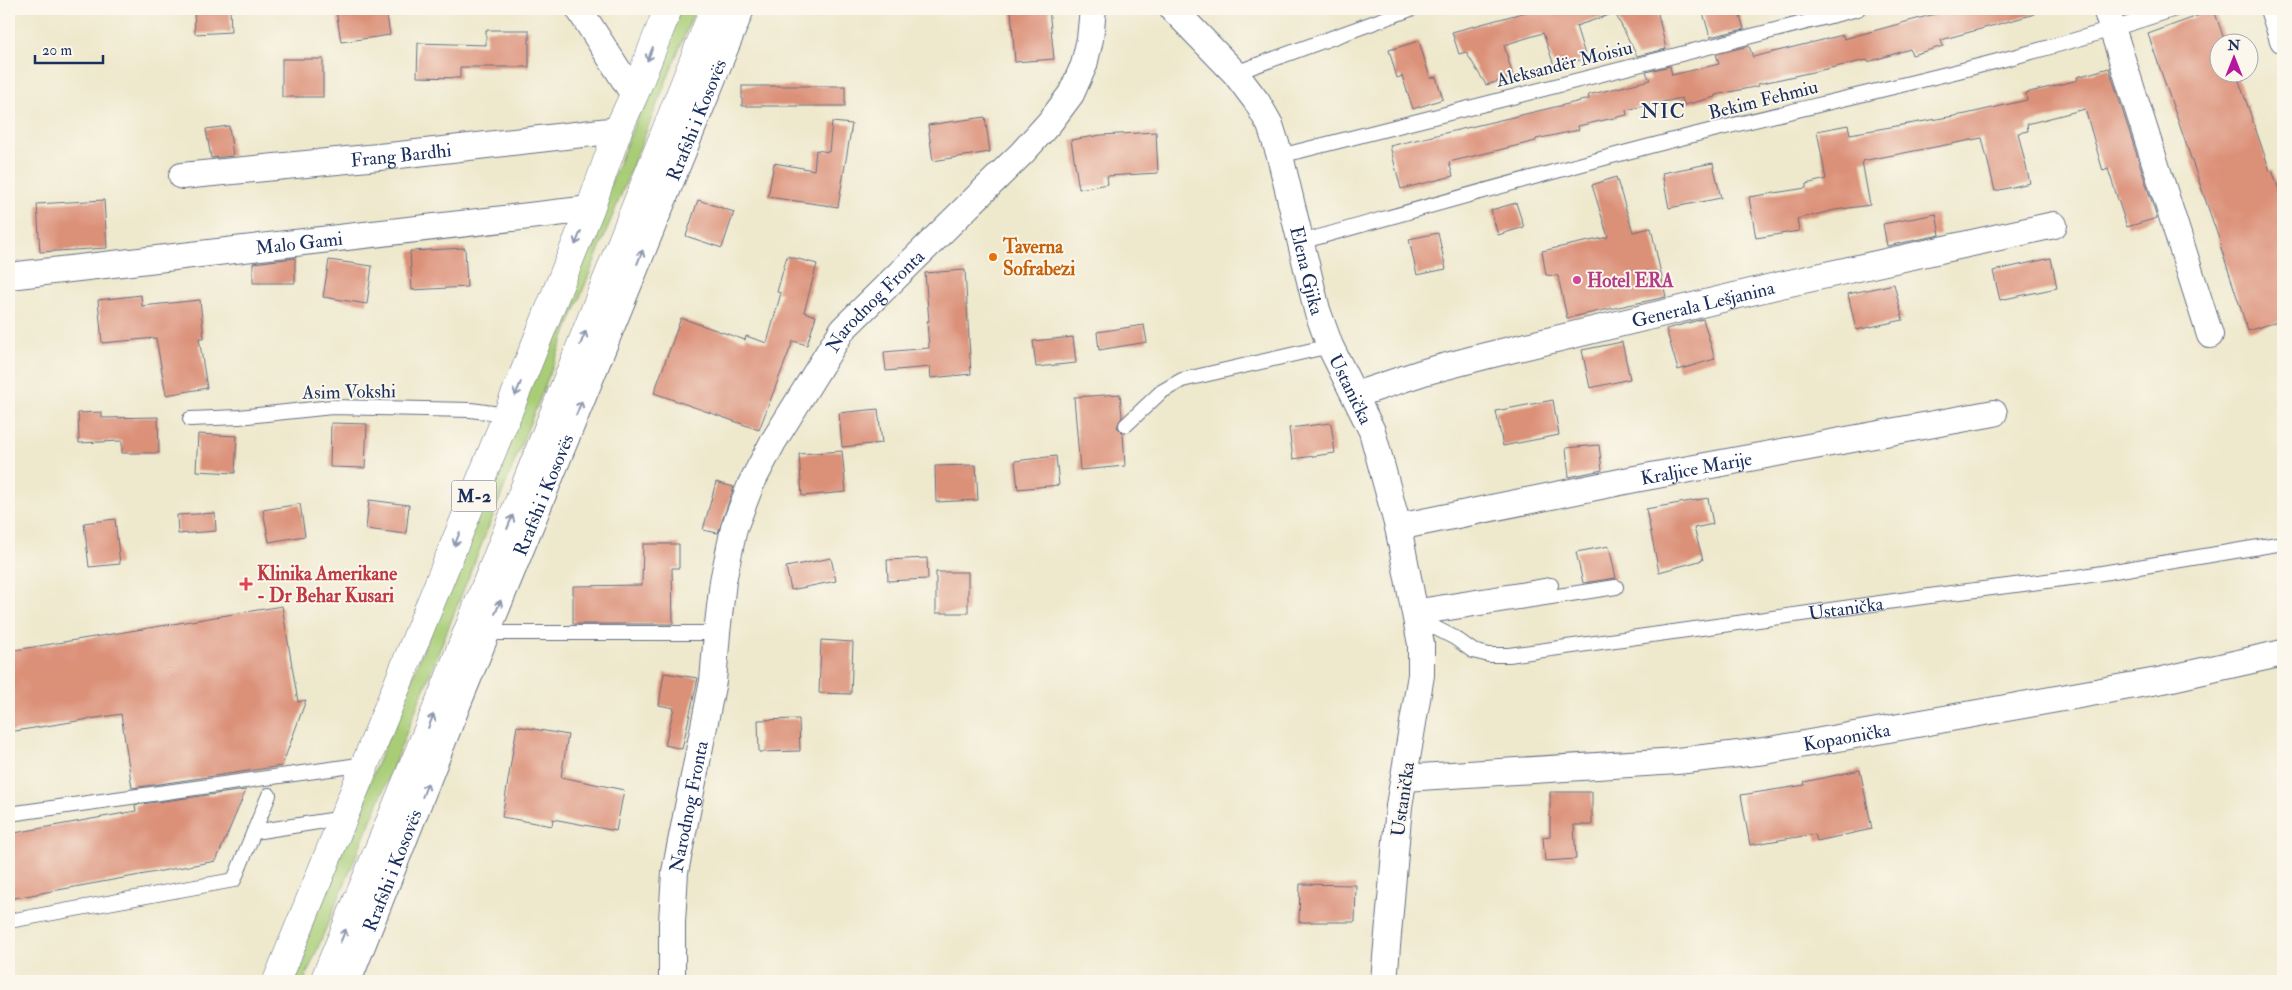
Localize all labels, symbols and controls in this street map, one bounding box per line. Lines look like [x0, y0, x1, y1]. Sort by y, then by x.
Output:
scale bar [35, 32, 102, 64]
north arrow [2210, 32, 2260, 82]
street label: Aleksandër Moisiu [1493, 35, 1635, 93]
text: N [2227, 37, 2241, 54]
text: 20 m [42, 41, 72, 60]
one-way arrow [645, 46, 655, 61]
street label: Rrafshi i Kosovës [661, 56, 732, 184]
street label: Bekim Fehmiu [1706, 75, 1821, 125]
district label: NIC [1640, 98, 1686, 125]
street label: Frang Bardhi [350, 138, 453, 173]
street label: Elena Gjika [1284, 224, 1329, 319]
street label: Malo Gami [254, 227, 344, 260]
one-way arrow [573, 230, 582, 245]
place label: Taverna Sofrabezi [1002, 235, 1075, 281]
street label: Narodnog Fronta [821, 245, 930, 357]
one-way arrow [635, 250, 645, 265]
marker: Taverna Sofrabezi [987, 251, 999, 263]
place label: Hotel ERA [1587, 269, 1675, 293]
marker: Hotel ERA [1571, 274, 1583, 286]
street label: Generala Lešjanina [1629, 276, 1777, 333]
one-way arrow [579, 331, 588, 346]
street label: Ustanička [1323, 350, 1378, 429]
street label: Asim Vokshi [301, 379, 396, 405]
one-way arrow [513, 381, 522, 396]
one-way arrow [575, 400, 584, 416]
street label: Rrafshi i Kosovës [508, 431, 579, 559]
street label: Kraljice Marije [1639, 447, 1754, 491]
road number: M-2 [452, 481, 496, 512]
one-way arrow [507, 514, 516, 529]
one-way arrow [451, 531, 461, 546]
place label: Klinika Amerikane - Dr Behar Kusari [257, 562, 397, 608]
marker: Klinika Amerikane - Dr Behar Kusari [239, 577, 253, 591]
street label: Ustanička [1807, 592, 1885, 626]
one-way arrow [494, 600, 504, 615]
one-way arrow [428, 714, 437, 729]
street label: Kopaonička [1801, 718, 1892, 757]
street label: Narodnog Fronta [664, 739, 714, 874]
street label: Ustanička [1386, 760, 1420, 838]
one-way arrow [421, 783, 430, 798]
street label: Rrafshi i Kosovës [358, 806, 428, 935]
one-way arrow [339, 929, 348, 944]

